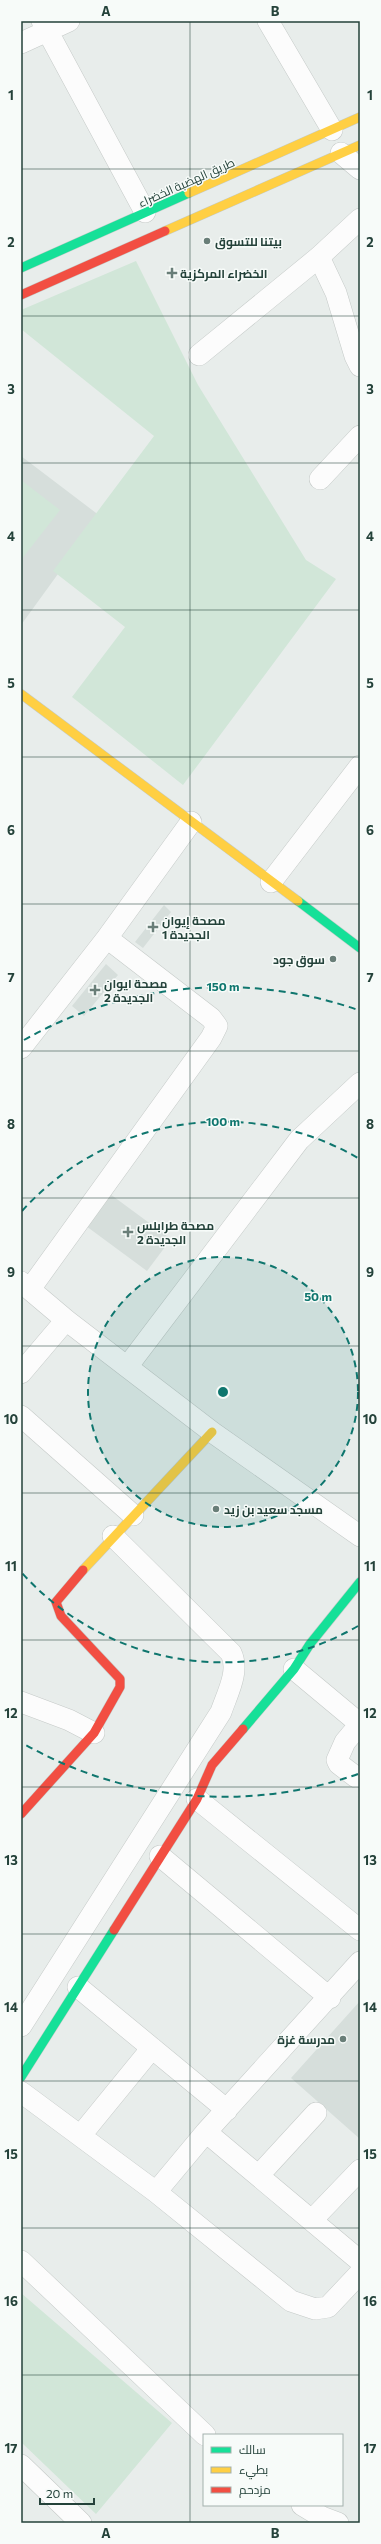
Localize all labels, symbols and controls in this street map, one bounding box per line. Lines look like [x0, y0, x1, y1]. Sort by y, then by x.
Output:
text: A [101, 3, 111, 19]
text: B [271, 3, 280, 19]
text: 1 [8, 87, 14, 103]
text: 1 [367, 87, 373, 103]
street label: طريق الهضبة الخضراء [136, 154, 237, 210]
text: 2 [7, 234, 15, 250]
place label: بيتنا للتسوق [215, 234, 282, 250]
text: 2 [366, 234, 374, 250]
marker: بيتنا للتسوق [202, 236, 212, 246]
place label: الخضراء المركزية [180, 266, 267, 282]
marker: الخضراء المركزية [167, 268, 177, 278]
text: 3 [7, 381, 15, 397]
text: 3 [366, 381, 374, 397]
text: 4 [7, 528, 15, 544]
text: 4 [366, 528, 374, 544]
text: 5 [7, 675, 15, 691]
text: 5 [366, 675, 374, 691]
text: 6 [7, 822, 15, 838]
text: 6 [366, 822, 374, 838]
place label: مصحة إيوان الجديدة 1 [162, 913, 226, 942]
marker: مصحة إيوان الجديدة 1 [147, 921, 159, 933]
place label: سوق جود [273, 952, 325, 968]
marker: سوق جود [328, 954, 338, 964]
text: 7 [7, 969, 15, 985]
text: 7 [366, 969, 374, 985]
place label: مصحة ايوان الجديدة 2 [104, 976, 168, 1005]
text: 150 m [206, 979, 240, 993]
marker: مصحة ايوان الجديدة 2 [89, 984, 101, 996]
text: 100 m [206, 1114, 240, 1128]
text: 8 [7, 1116, 15, 1132]
text: 8 [366, 1116, 374, 1132]
place label: مصحة طرابلس الجديدة 2 [137, 1218, 214, 1247]
marker: مصحة طرابلس الجديدة 2 [122, 1226, 134, 1238]
text: 9 [7, 1264, 15, 1280]
text: 9 [366, 1264, 374, 1280]
text: 50 m [304, 1289, 332, 1303]
centre of rings [216, 1385, 230, 1399]
text: 10 [4, 1411, 19, 1427]
text: 10 [363, 1411, 378, 1427]
place label: مسجد سعيد بن زيد [224, 1502, 323, 1518]
marker: مسجد سعيد بن زيد [211, 1504, 221, 1514]
text: 11 [5, 1558, 17, 1574]
text: 11 [364, 1558, 376, 1574]
text: 12 [4, 1705, 18, 1721]
text: 12 [363, 1705, 377, 1721]
text: 13 [4, 1852, 18, 1868]
text: 13 [363, 1852, 377, 1868]
text: 14 [4, 1999, 18, 2015]
text: 14 [363, 1999, 377, 2015]
place label: مدرسة غزة [277, 2032, 335, 2048]
marker: مدرسة غزة [338, 2034, 348, 2044]
text: 15 [4, 2146, 18, 2162]
text: 15 [363, 2146, 377, 2162]
text: 16 [4, 2293, 18, 2309]
text: 16 [363, 2293, 377, 2309]
legend [203, 2434, 343, 2506]
text: 17 [4, 2440, 18, 2456]
text: 17 [363, 2440, 377, 2456]
text: سالك [239, 2442, 266, 2456]
text: بطيء [239, 2462, 268, 2480]
scale bar [40, 2480, 94, 2506]
text: مزدحم [239, 2482, 271, 2498]
text: 20 m [46, 2486, 73, 2500]
text: A [101, 2525, 111, 2541]
text: B [271, 2525, 280, 2541]

